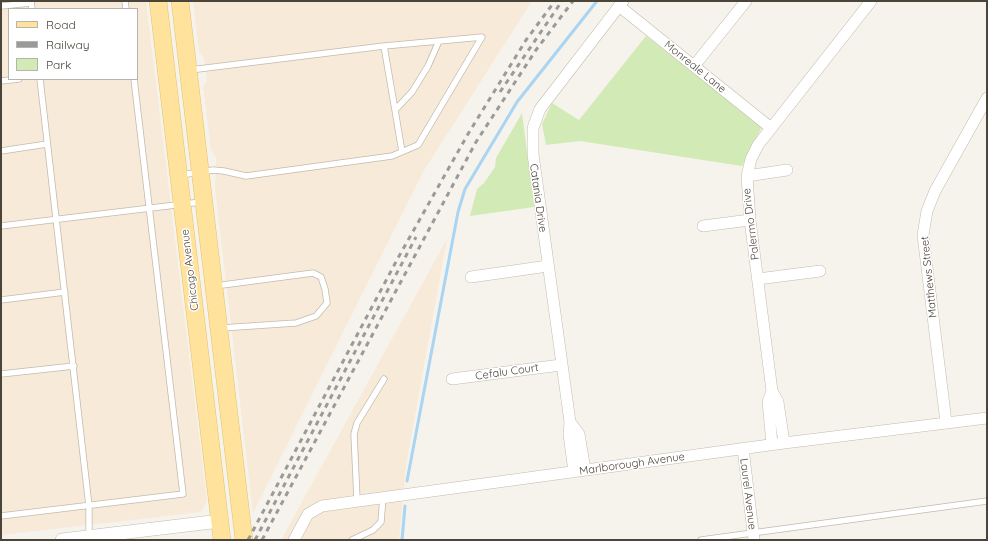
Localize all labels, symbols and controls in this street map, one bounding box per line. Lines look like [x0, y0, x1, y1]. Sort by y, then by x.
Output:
legend [8, 8, 138, 80]
text: Road [46, 17, 76, 32]
text: Railway [46, 37, 90, 52]
street label: Monreale Lane [661, 38, 729, 96]
text: Park [46, 57, 71, 72]
street label: Catania Drive [527, 163, 549, 233]
street label: Palermo Drive [740, 187, 762, 261]
street label: Chicago Avenue [178, 228, 202, 312]
street label: Matthews Street [918, 235, 940, 319]
street label: Cefalu Court [474, 361, 540, 383]
street label: Marlborough Avenue [578, 450, 686, 478]
street label: Laurel Avenue [737, 457, 759, 531]

